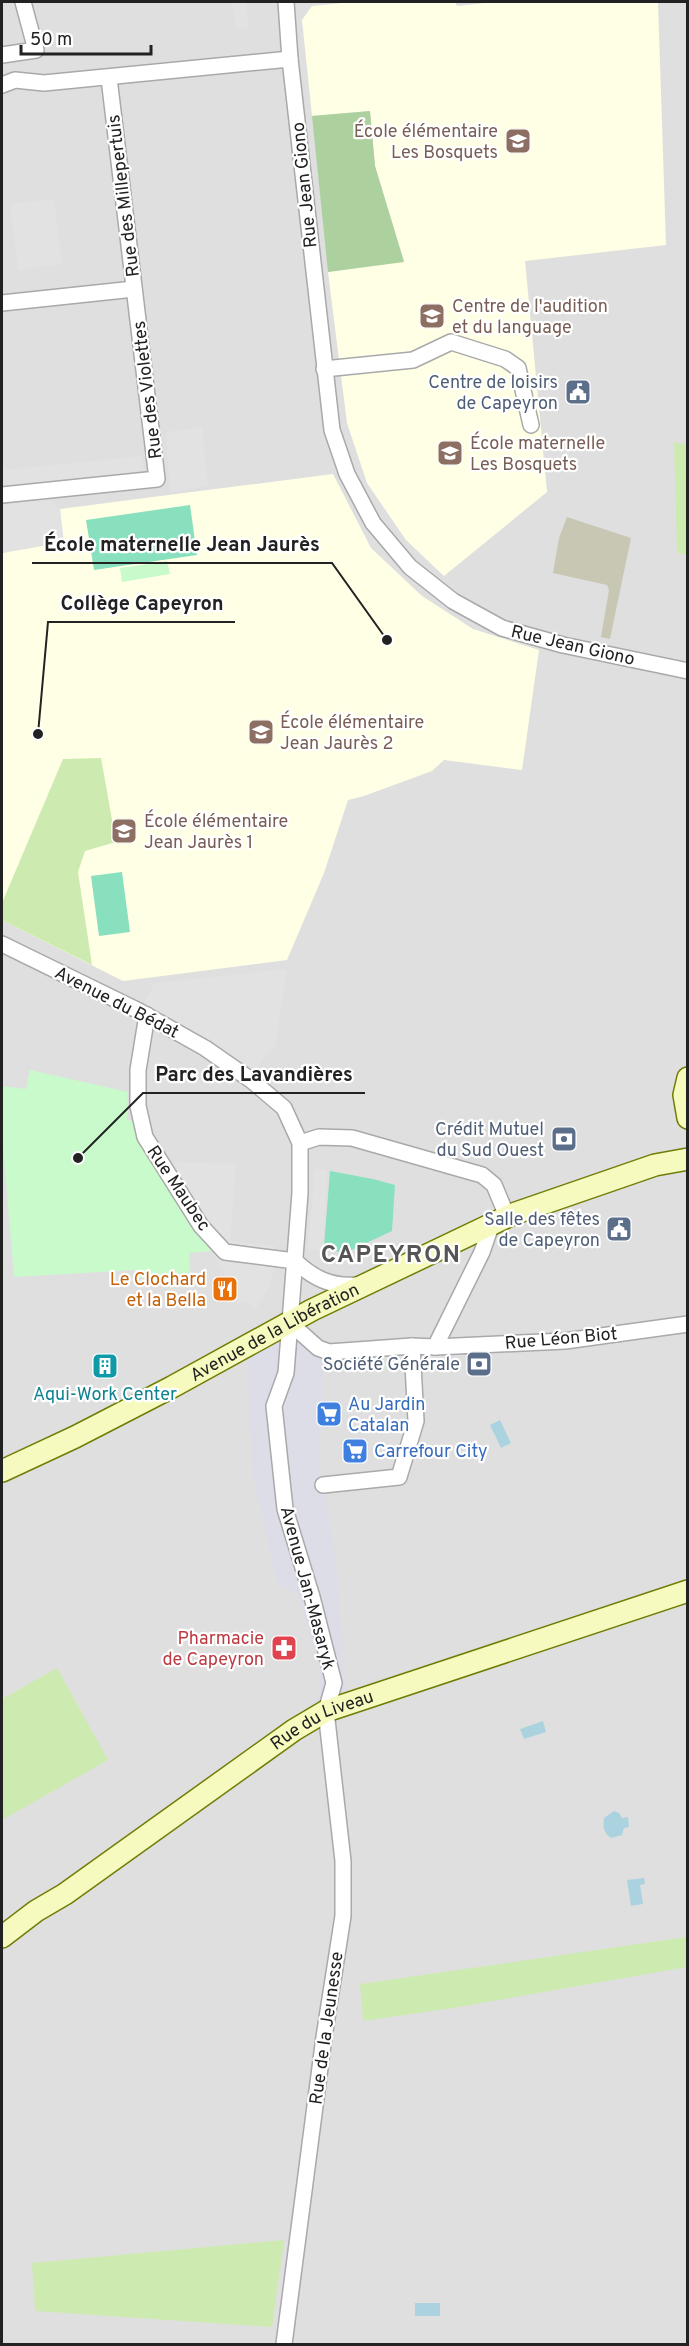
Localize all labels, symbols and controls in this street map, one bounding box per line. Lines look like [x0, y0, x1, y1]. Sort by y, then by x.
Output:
scale bar [21, 18, 152, 56]
text: 50 m [30, 29, 72, 52]
street label: Rue des Millepertuis [103, 113, 146, 278]
place label: École élémentaire Les Bosquets [354, 119, 498, 165]
street label: Rue Jean Giono [287, 121, 324, 249]
school or university icon: École élémentaire Les Bosquets [503, 126, 533, 156]
place label: Centre de l'audition et du language [452, 296, 608, 340]
school or university icon: Centre de l'audition et du language [417, 301, 447, 331]
street label: Rue des Violettes [129, 319, 168, 460]
place label: Centre de loisirs de Capeyron [428, 372, 558, 416]
public building icon: Centre de loisirs de Capeyron [563, 377, 593, 407]
place label: École maternelle Les Bosquets [470, 431, 605, 477]
school or university icon: École maternelle Les Bosquets [435, 438, 465, 468]
callout: École maternelle Jean Jaurès [32, 525, 332, 563]
text: École maternelle Jean Jaurès [44, 531, 320, 559]
callout: Collège Capeyron [48, 584, 235, 622]
text: Collège Capeyron [61, 592, 224, 618]
street label: Rue Jean Giono [508, 621, 637, 672]
place label: École élémentaire Jean Jaurès 2 [280, 710, 424, 756]
school or university icon: École élémentaire Jean Jaurès 2 [246, 717, 276, 747]
place label: École élémentaire Jean Jaurès 1 [144, 809, 288, 855]
school or university icon: École élémentaire Jean Jaurès 1 [109, 816, 139, 846]
street label: Avenue du Bédat [50, 962, 182, 1045]
callout: Parc des Lavandières [143, 1055, 365, 1093]
text: Parc des Lavandières [155, 1063, 353, 1089]
place label: Crédit Mutuel du Sud Ouest [435, 1119, 544, 1163]
bank icon: Crédit Mutuel du Sud Ouest [549, 1124, 579, 1154]
street label: Rue Maubec [141, 1142, 215, 1236]
place label: Salle des fêtes de Capeyron [484, 1209, 600, 1253]
public building icon: Salle des fêtes de Capeyron [604, 1214, 634, 1244]
district label: CAPEYRON [321, 1241, 461, 1271]
place label: Le Clochard et la Bella [110, 1269, 206, 1313]
restaurant icon: Le Clochard et la Bella [210, 1274, 240, 1304]
street label: Avenue de la Libération [186, 1279, 364, 1388]
street label: Rue Léon Biot [504, 1323, 618, 1356]
bank icon: Société Générale [464, 1349, 494, 1379]
building icon: Aqui-Work Center [90, 1351, 120, 1381]
place label: Société Générale [323, 1354, 460, 1377]
place label: Aqui-Work Center [33, 1384, 177, 1407]
place label: Au Jardin Catalan [348, 1394, 425, 1438]
supermarket icon: Au Jardin Catalan [314, 1399, 344, 1429]
supermarket icon: Carrefour City [340, 1436, 370, 1466]
place label: Carrefour City [374, 1441, 487, 1464]
street label: Avenue Jan-Masaryk [274, 1504, 339, 1673]
place label: Pharmacie de Capeyron [162, 1628, 264, 1672]
pharmacy icon: Pharmacie de Capeyron [269, 1633, 299, 1663]
street label: Rue du Liveau [266, 1686, 377, 1756]
street label: Rue de la Jeunesse [305, 1950, 350, 2106]

